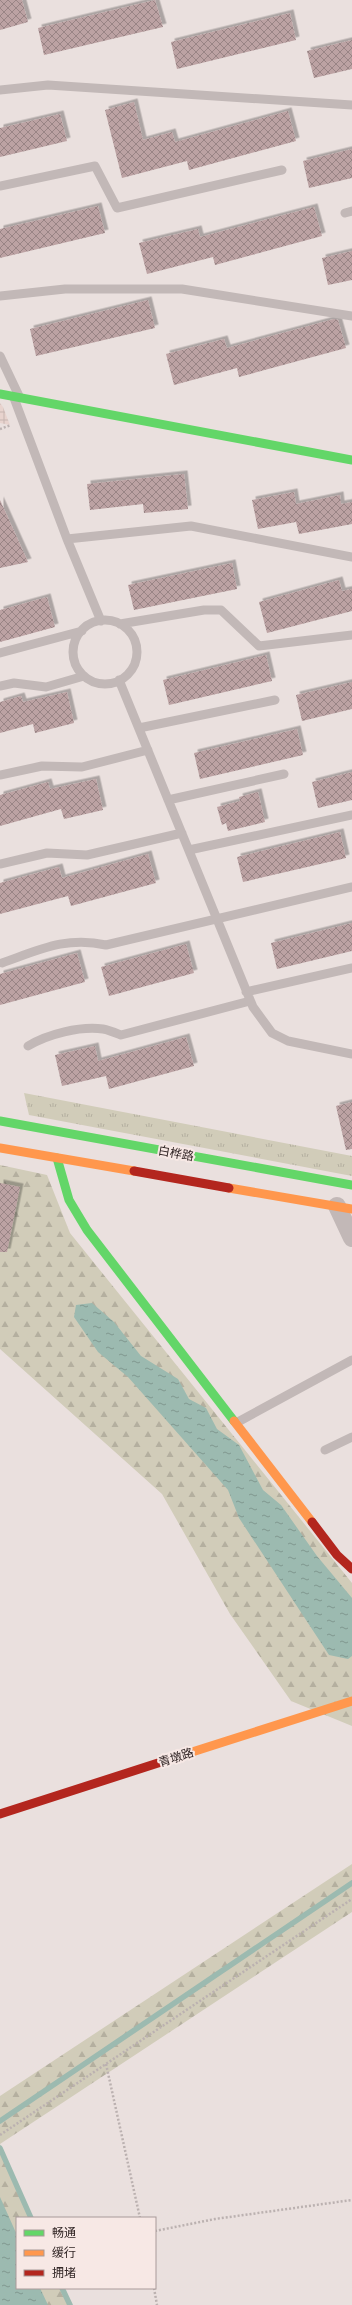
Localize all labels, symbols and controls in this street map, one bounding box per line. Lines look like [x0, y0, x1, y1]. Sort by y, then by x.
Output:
street label: 白桦路 [157, 1142, 195, 1164]
street label: 青墩路 [156, 1743, 196, 1771]
legend [16, 2217, 156, 2289]
text: 畅通 [52, 2224, 76, 2241]
text: 缓行 [52, 2244, 76, 2261]
text: 拥堵 [52, 2264, 76, 2281]

